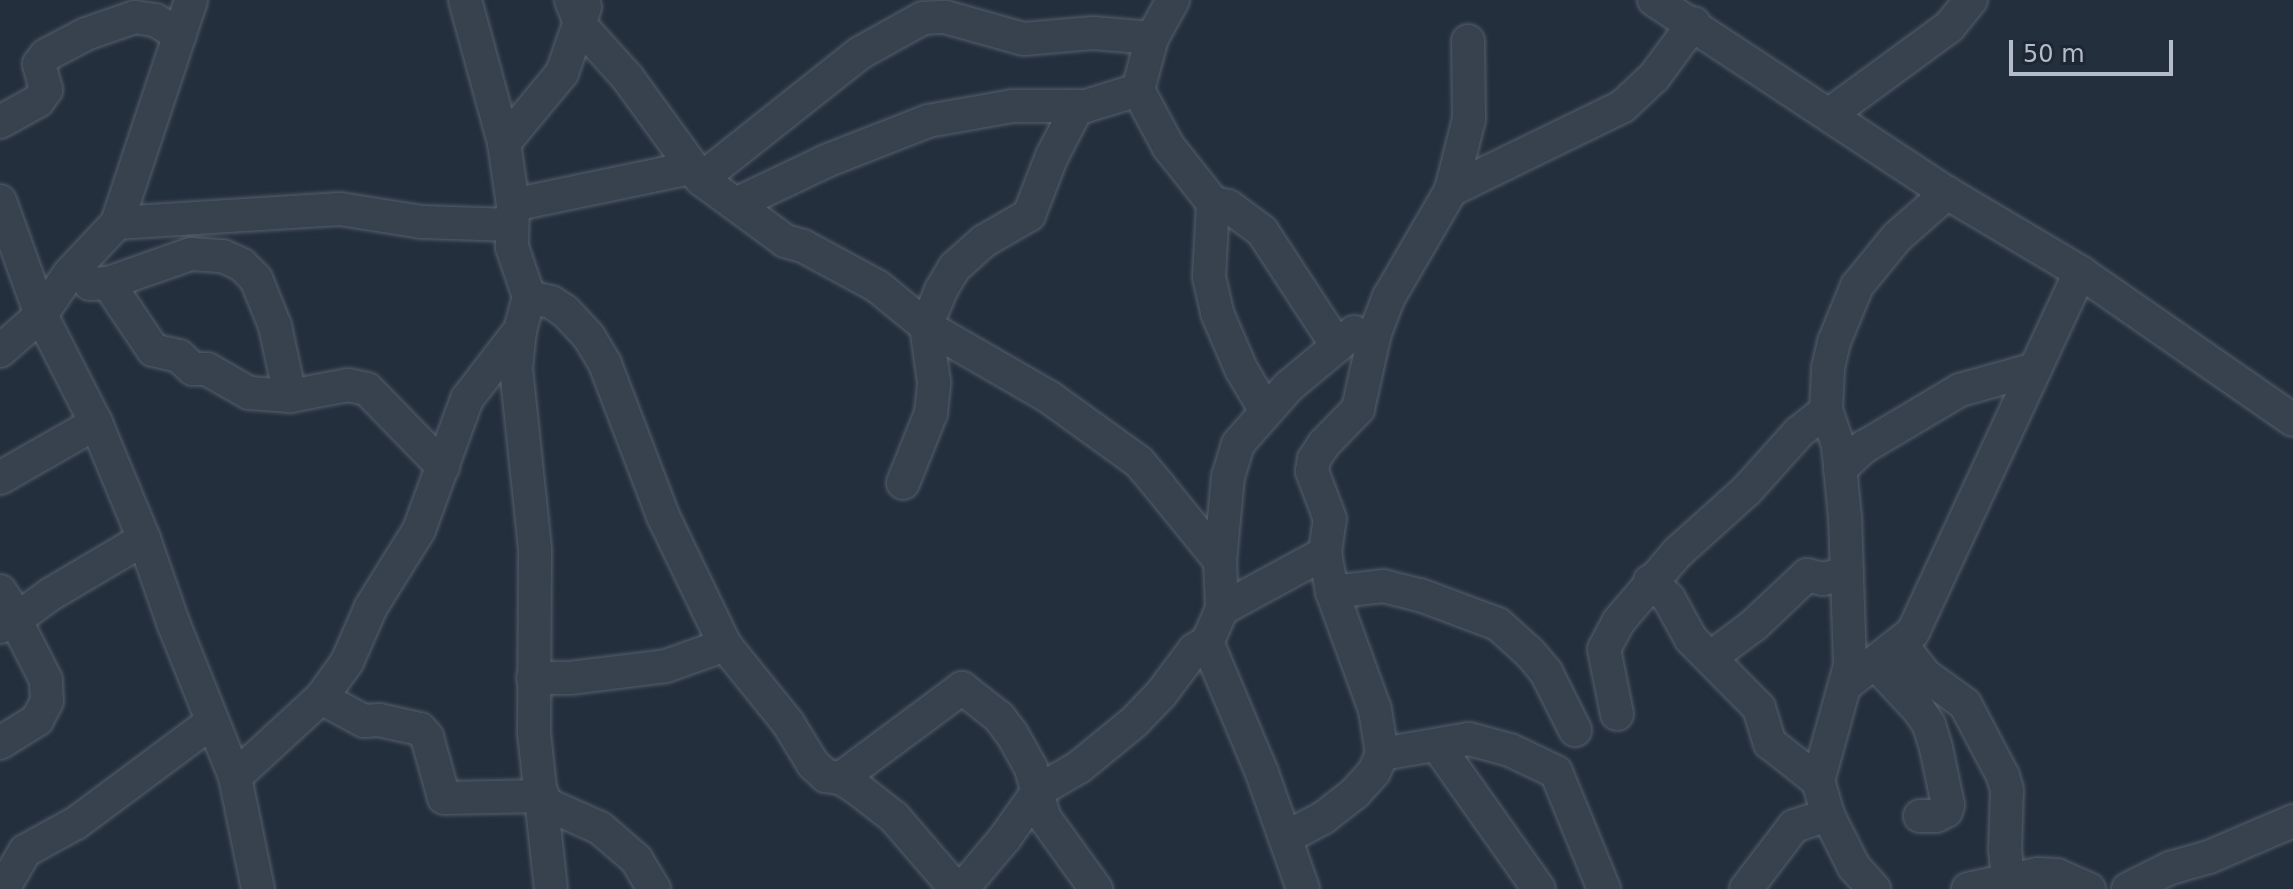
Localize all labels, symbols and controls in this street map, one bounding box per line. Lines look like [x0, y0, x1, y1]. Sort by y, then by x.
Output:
scale bar [2013, 24, 2177, 74]
text: 50 m [2023, 40, 2085, 68]

